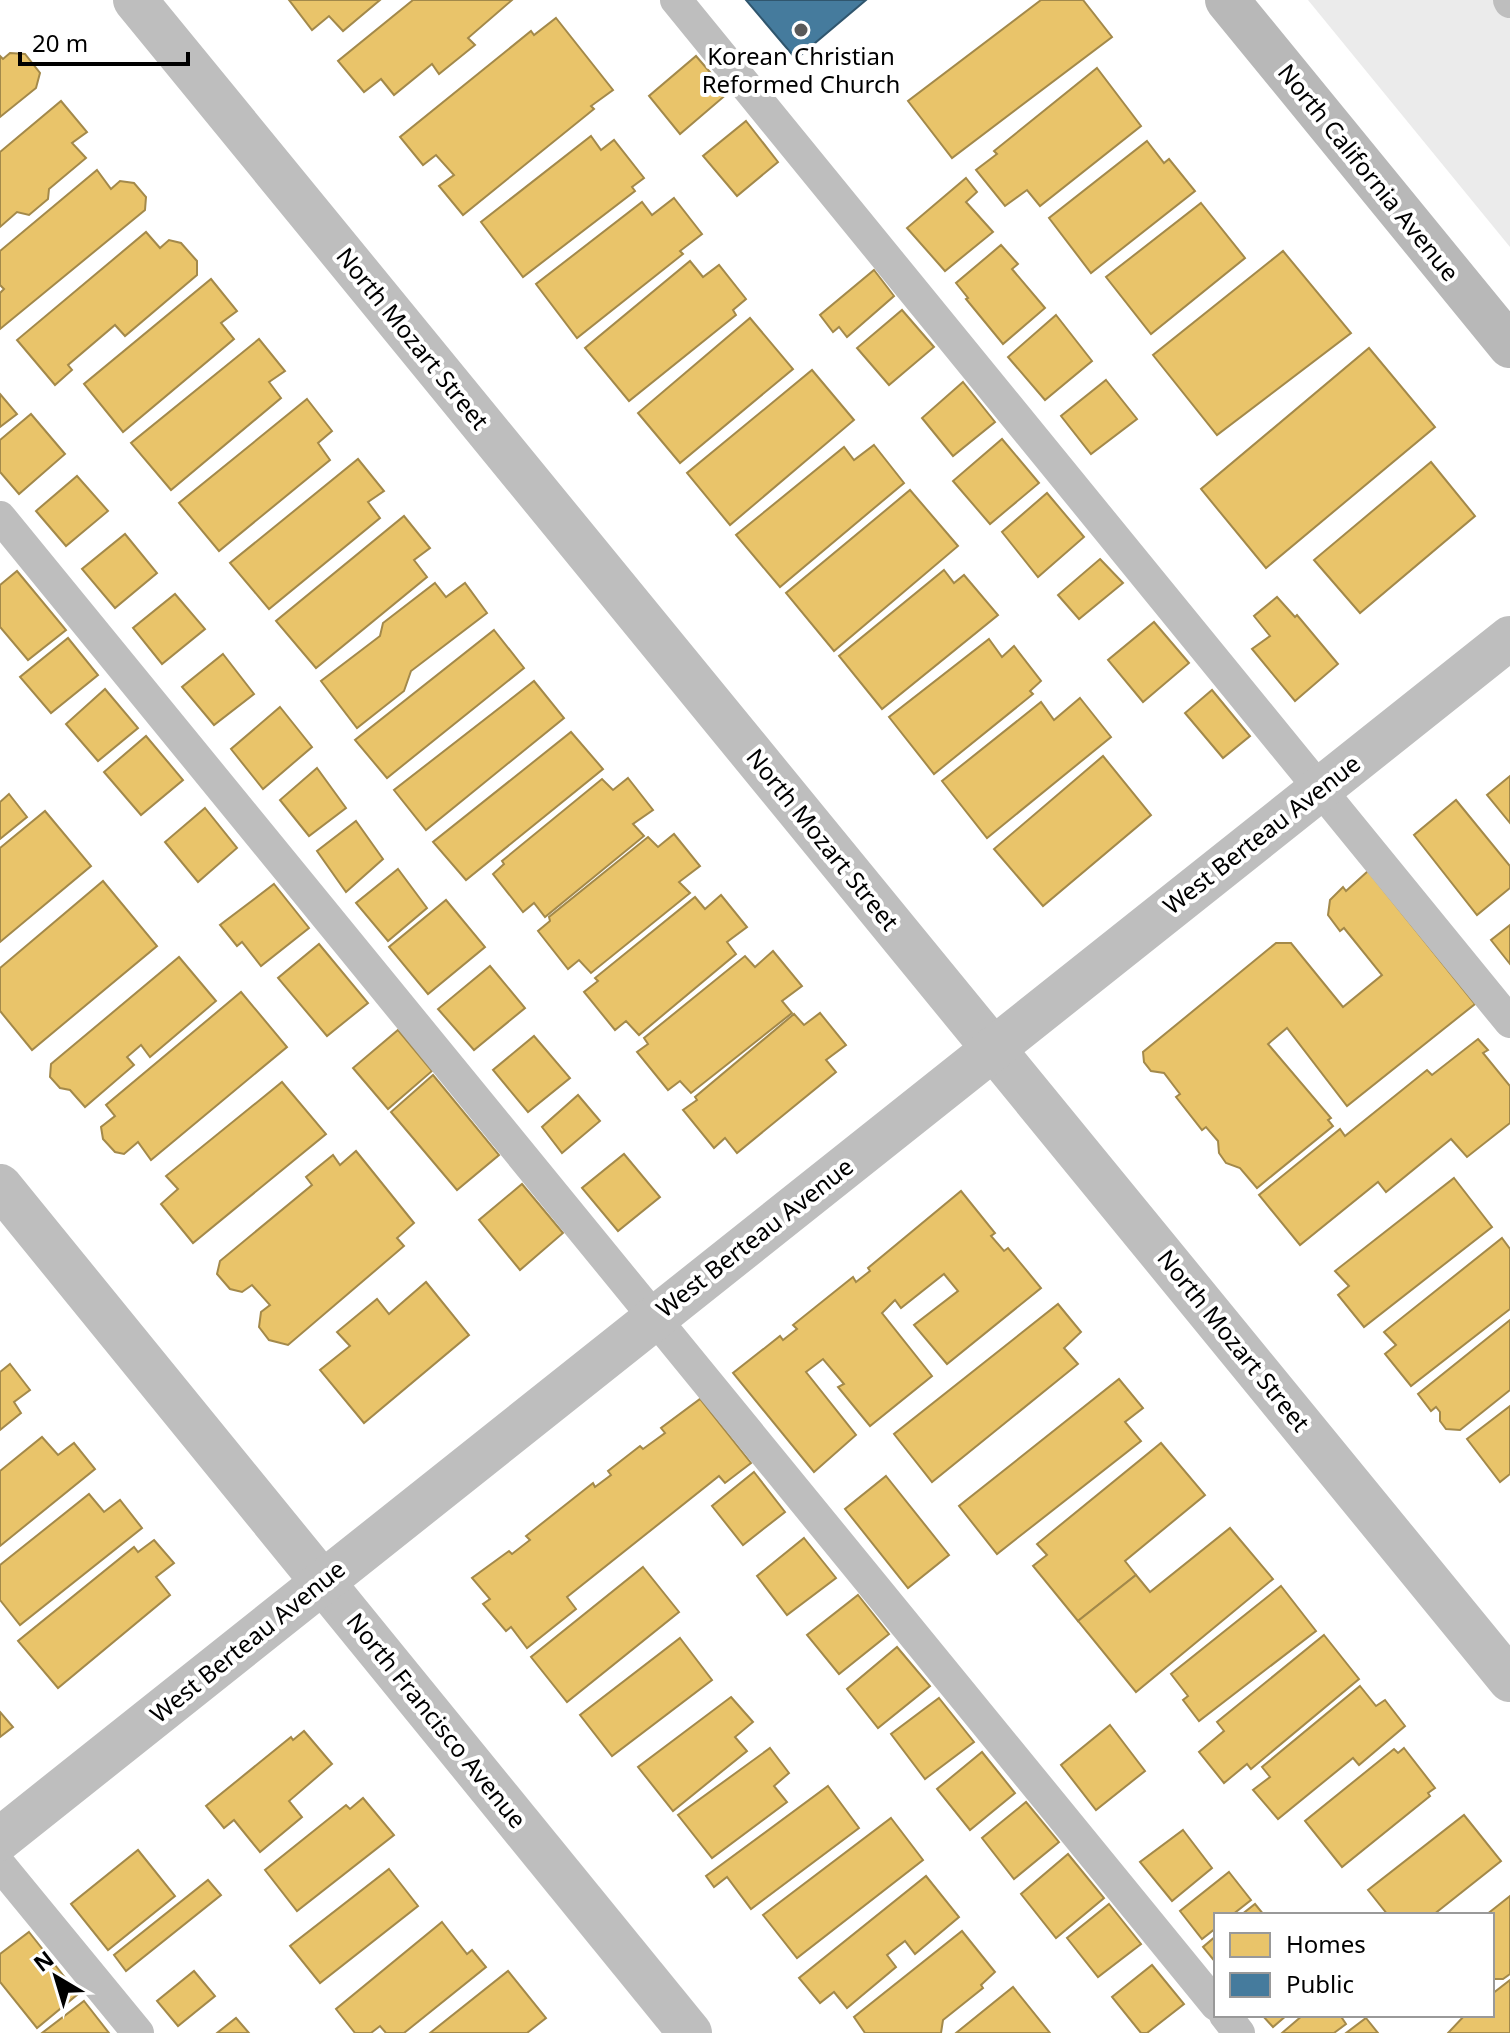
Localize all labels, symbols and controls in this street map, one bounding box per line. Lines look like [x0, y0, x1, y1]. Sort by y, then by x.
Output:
scale bar [20, 16, 188, 66]
marker: Korean Christian Reformed Church [792, 21, 810, 39]
text: 20 m [32, 26, 88, 59]
place label: Korean Christian Reformed Church [702, 39, 900, 100]
street label: North California Avenue [1271, 56, 1467, 288]
street label: North Mozart Street [330, 240, 497, 436]
street label: North Mozart Street [740, 741, 907, 937]
street label: West Berteau Avenue [1156, 746, 1367, 921]
street label: West Berteau Avenue [649, 1149, 860, 1324]
street label: North Mozart Street [1151, 1242, 1318, 1438]
street label: West Berteau Avenue [143, 1552, 351, 1730]
street label: North Francisco Avenue [340, 1605, 534, 1835]
legend [1214, 1913, 1494, 2017]
text: Homes [1286, 1927, 1366, 1960]
north arrow [16, 1937, 96, 2017]
text: N [27, 1943, 59, 1978]
text: Public [1286, 1967, 1354, 2000]

